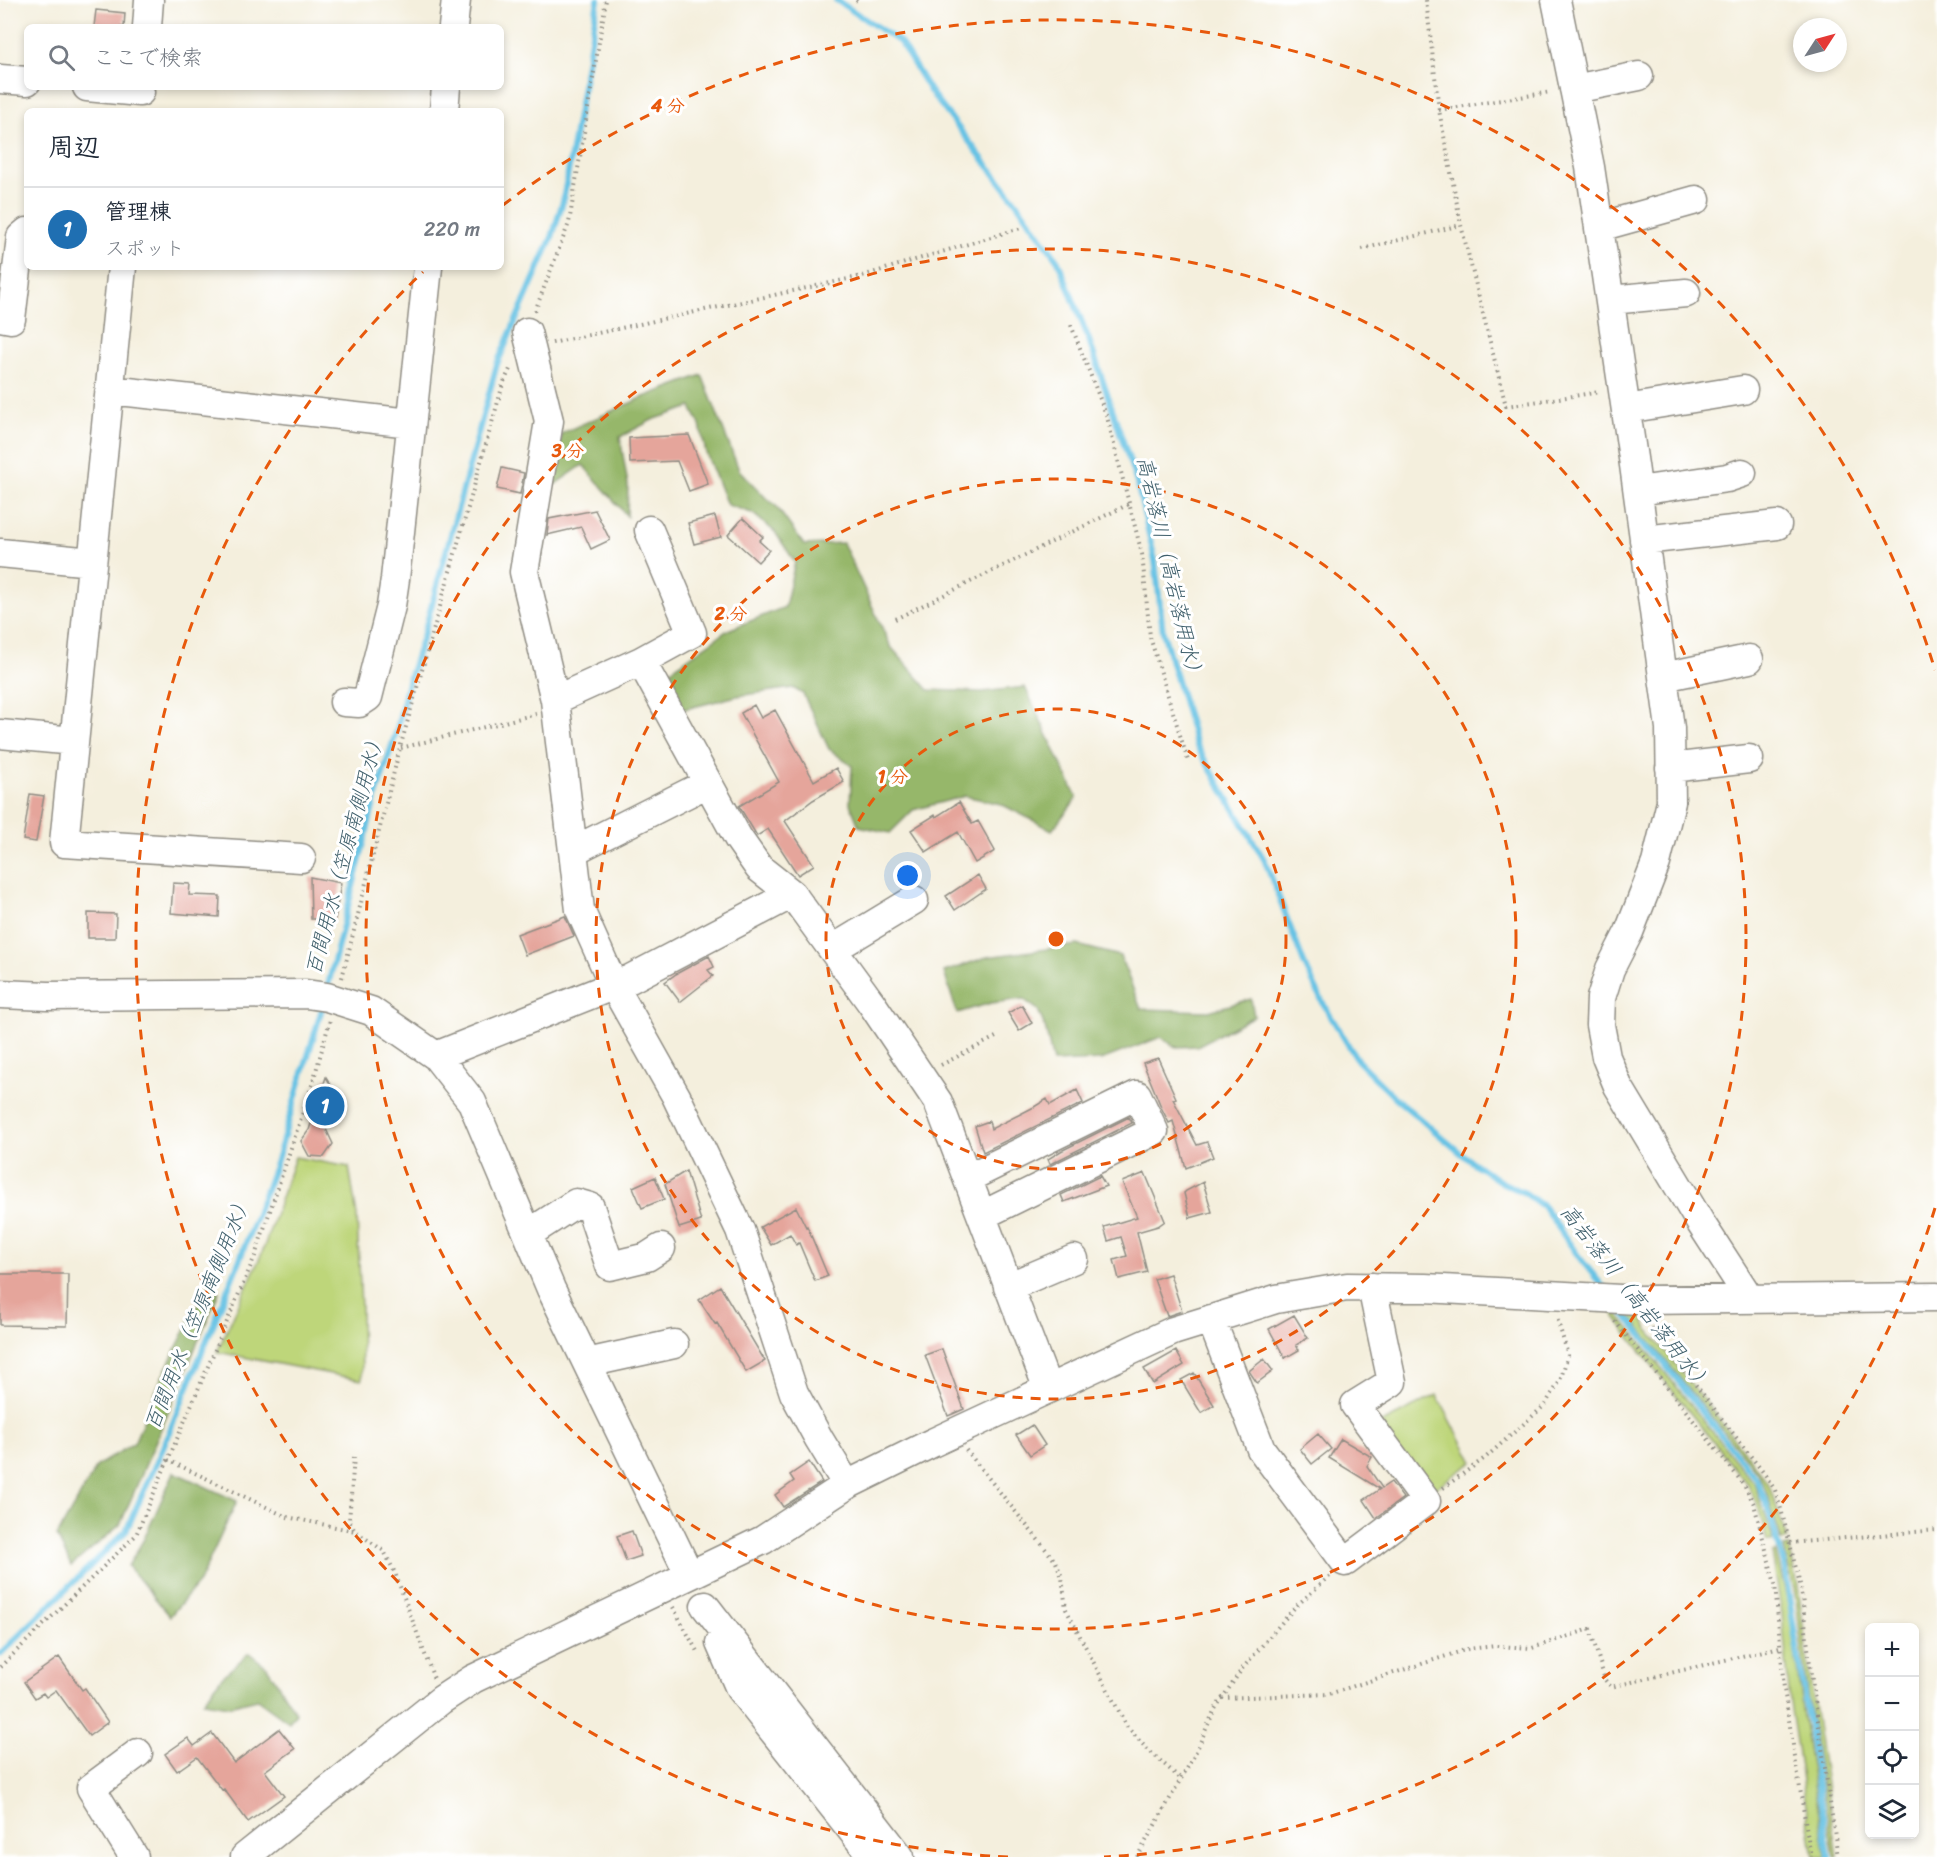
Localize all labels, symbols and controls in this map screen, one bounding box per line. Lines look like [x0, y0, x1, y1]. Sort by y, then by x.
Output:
north arrow [1793, 18, 1847, 72]
search box [24, 24, 504, 90]
text: ここで検索 [93, 38, 203, 77]
icon: search [45, 41, 78, 74]
text: 4 分 [650, 90, 685, 122]
text: 周辺 [48, 124, 100, 170]
text: 管理棟 [105, 192, 171, 231]
text: 1 [63, 212, 72, 247]
text: 220 m [424, 212, 480, 247]
text: スポット [105, 231, 185, 266]
text: 3 分 [551, 435, 584, 467]
water label: 高岩落川（高岩落用水） [1126, 452, 1214, 686]
text: 2 分 [713, 598, 748, 630]
water label: 百間用水（笠原南側用水） [294, 726, 396, 980]
text: 1 分 [878, 761, 908, 793]
your location [893, 861, 922, 890]
centre of rings [1046, 929, 1066, 949]
pin: 1 [306, 1084, 344, 1128]
water label: 百間用水（笠原南側用水） [133, 1188, 263, 1436]
water label: 高岩落川（高岩落用水） [1550, 1195, 1722, 1401]
map controls [1865, 1623, 1919, 1839]
button: + [1865, 1623, 1919, 1677]
button: − [1865, 1677, 1919, 1731]
button: locate [1865, 1731, 1919, 1785]
button: layers [1865, 1785, 1919, 1839]

